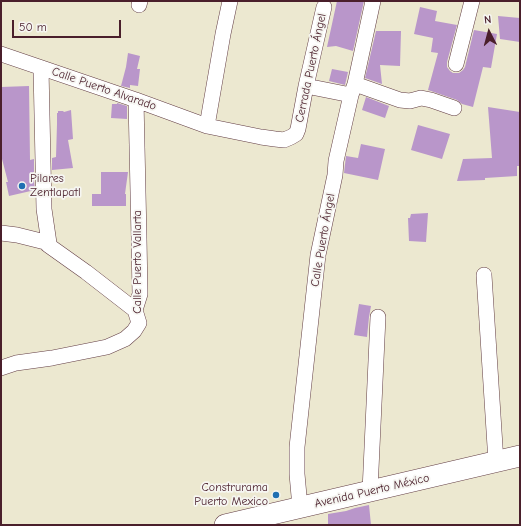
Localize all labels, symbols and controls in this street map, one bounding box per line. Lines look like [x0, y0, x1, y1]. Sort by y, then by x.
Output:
scale bar [14, 12, 123, 38]
street label: Cerrada Puerto Ángel [292, 12, 330, 124]
north arrow [469, 12, 509, 52]
text: N [483, 13, 492, 26]
text: 50 m [19, 20, 47, 34]
street label: Calle Puerto Alvarado [50, 64, 158, 114]
place label: Pilares Zentlapatl [30, 172, 81, 200]
marker: Pilares Zentlapatl [17, 181, 27, 191]
street label: Calle Puerto Ángel [308, 192, 338, 288]
street label: Calle Puerto Vallarta [131, 210, 145, 314]
street label: Avenida Puerto México [313, 471, 431, 511]
place label: Construrama Puerto Mexico [194, 481, 268, 509]
marker: Construrama Puerto Mexico [271, 490, 281, 500]

